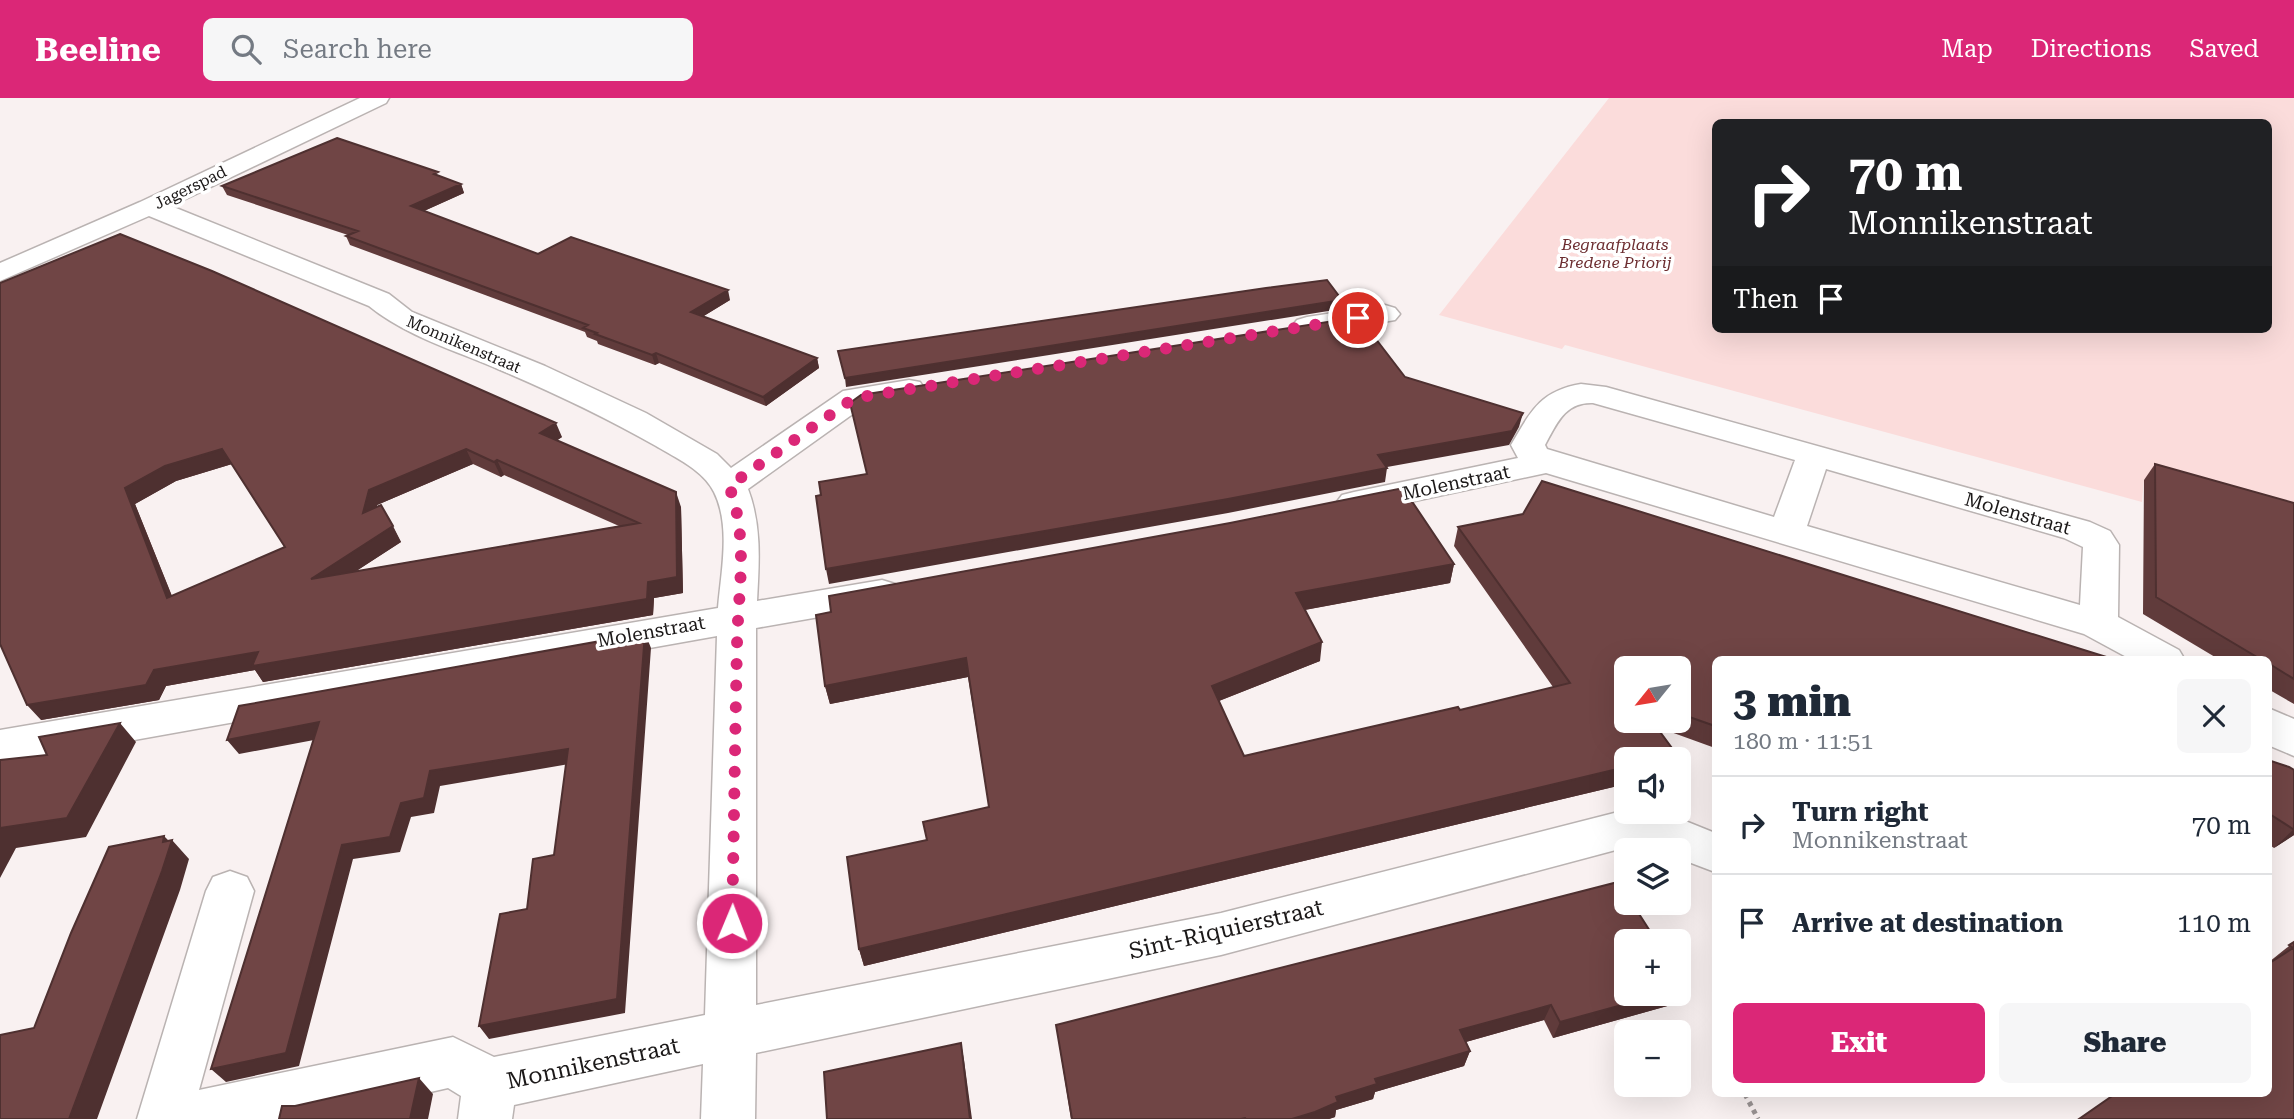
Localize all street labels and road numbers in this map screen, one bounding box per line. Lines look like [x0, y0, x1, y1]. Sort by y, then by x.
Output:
street label: Jagerspad [151, 162, 229, 213]
street label: Monnikenstraat [404, 312, 524, 377]
street label: Molenstraat [1400, 460, 1512, 505]
street label: Molenstraat [1962, 487, 2074, 540]
street label: Molenstraat [595, 611, 707, 652]
street label: Sint-Riquierstraat [1126, 894, 1326, 965]
street label: Monnikenstraat [504, 1032, 682, 1095]

